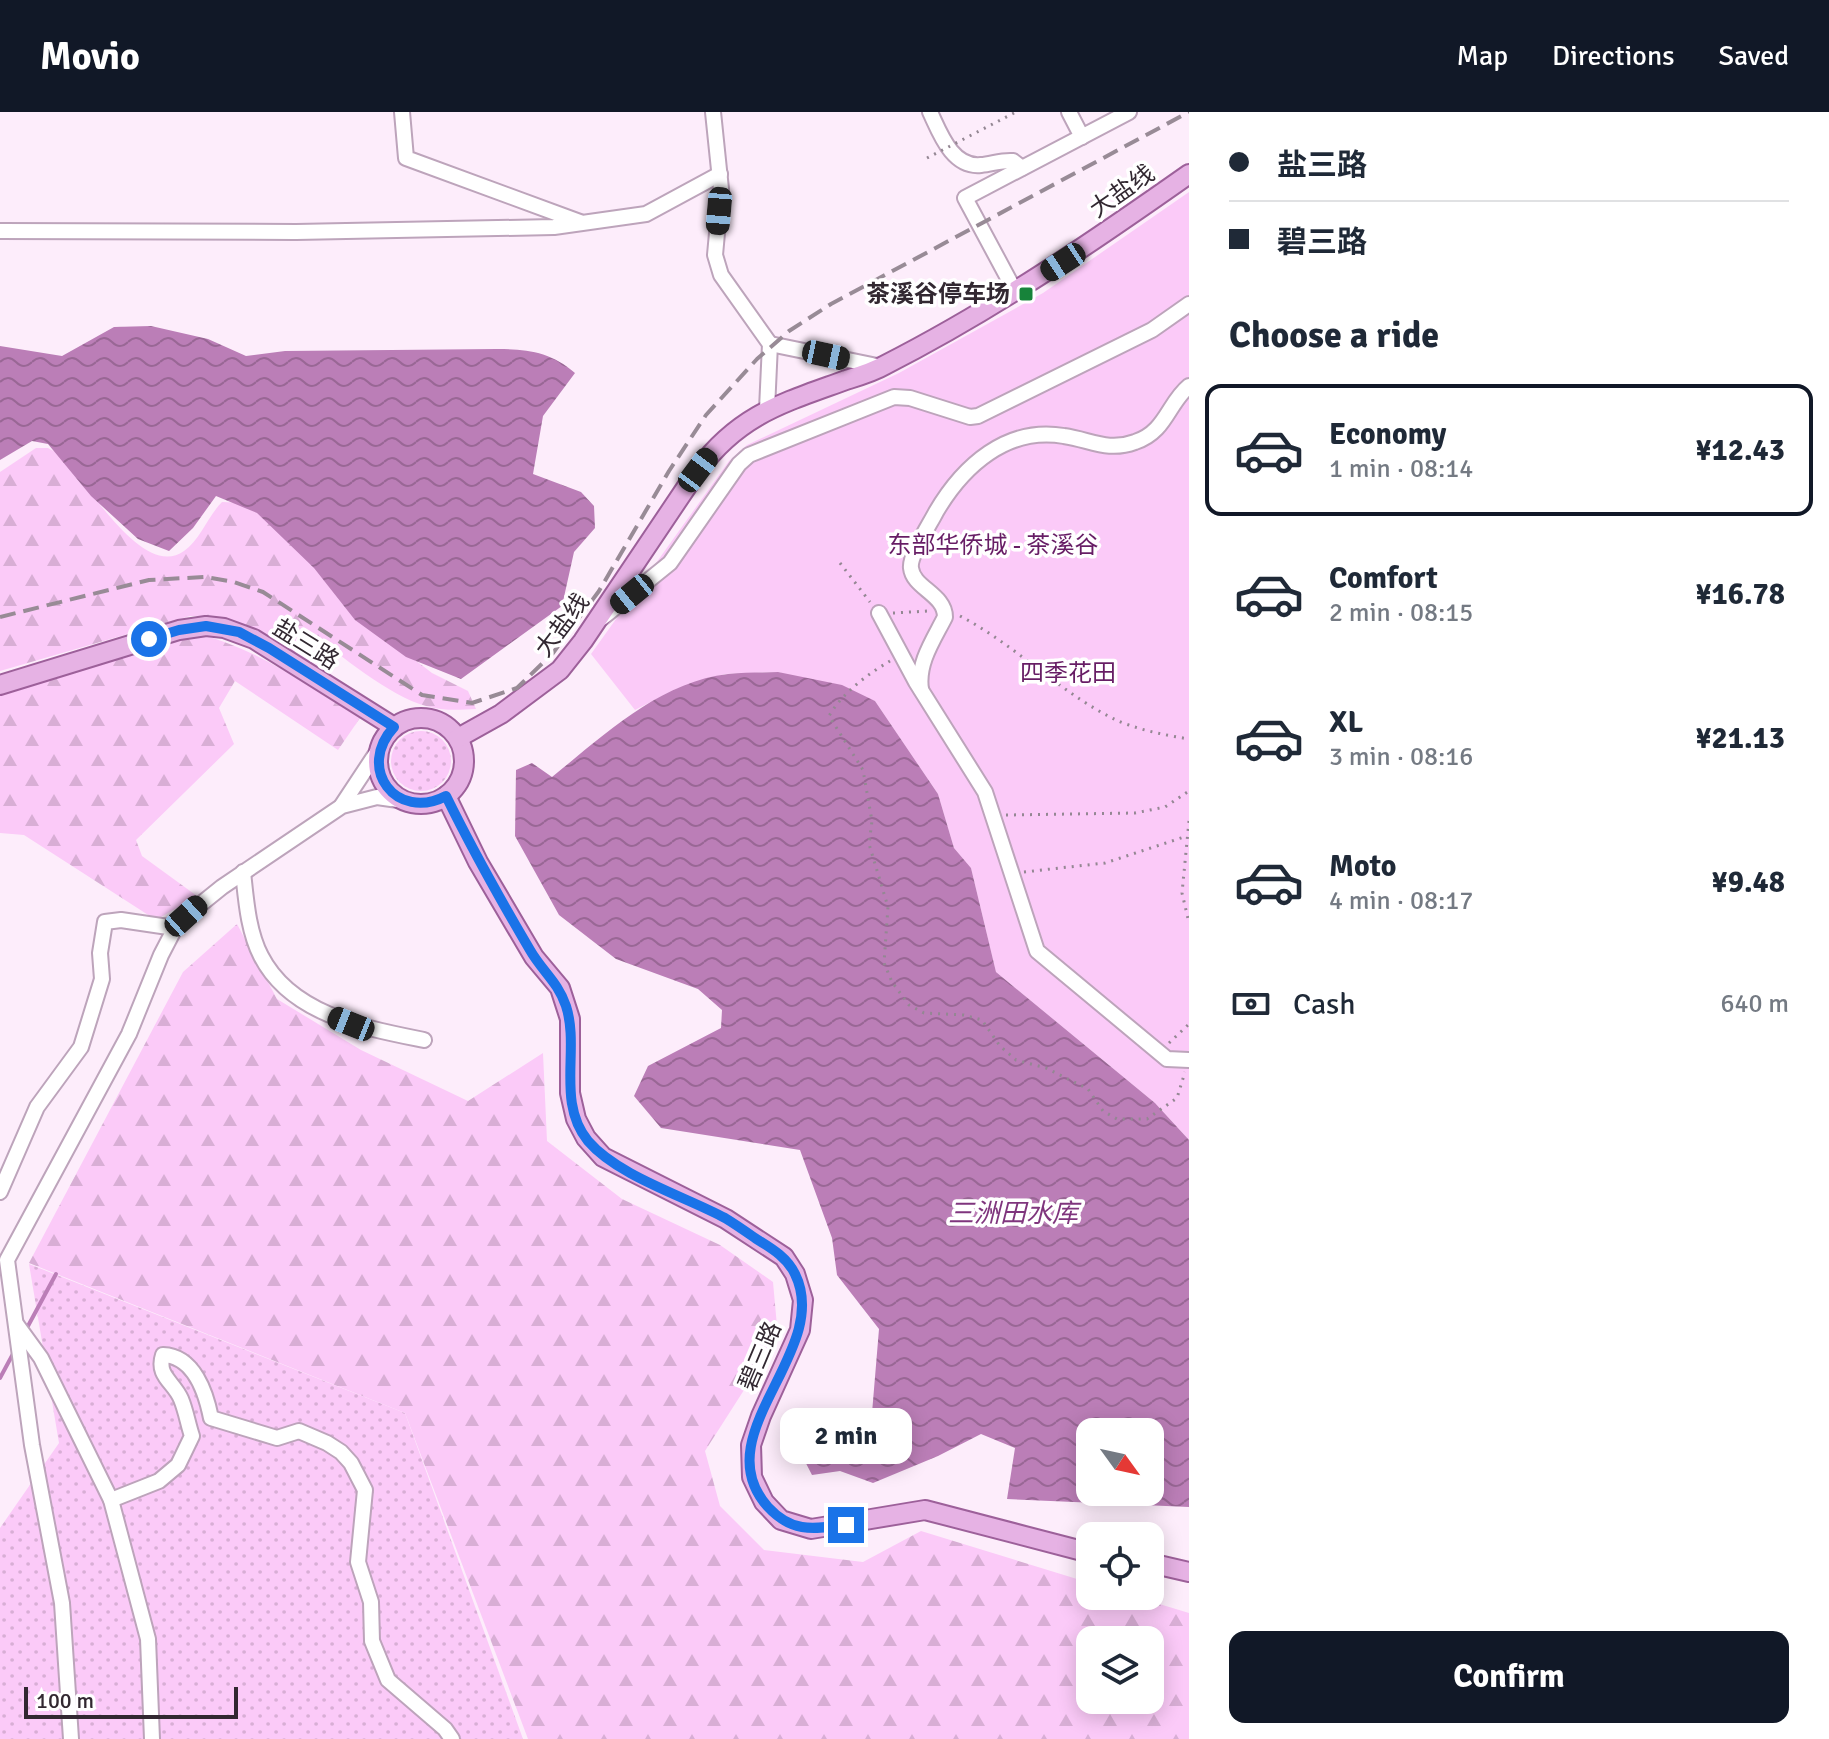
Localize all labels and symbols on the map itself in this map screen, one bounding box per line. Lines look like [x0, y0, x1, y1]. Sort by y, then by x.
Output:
street label: 大盐线 [1084, 158, 1160, 224]
car [705, 186, 733, 236]
car [1036, 239, 1090, 285]
place label: 茶溪谷停车场 [866, 279, 1010, 309]
marker: 茶溪谷停车场 [1017, 285, 1035, 303]
car [800, 338, 852, 372]
car [674, 444, 722, 496]
park label: 东部华侨城 - 茶溪谷 [888, 530, 1098, 560]
car [606, 570, 658, 618]
street label: 大盐线 [528, 587, 596, 663]
street label: 盐三路 [268, 612, 344, 676]
route start [131, 621, 167, 657]
park label: 四季花田 [1020, 658, 1116, 688]
car [160, 891, 212, 941]
car [324, 1004, 378, 1044]
water label: 三洲田水库 [948, 1198, 1082, 1230]
street label: 碧三路 [732, 1317, 788, 1395]
callout: 2 min [780, 1409, 912, 1465]
north arrow [1076, 1418, 1164, 1506]
route end [828, 1507, 864, 1543]
scale bar [24, 1683, 238, 1719]

